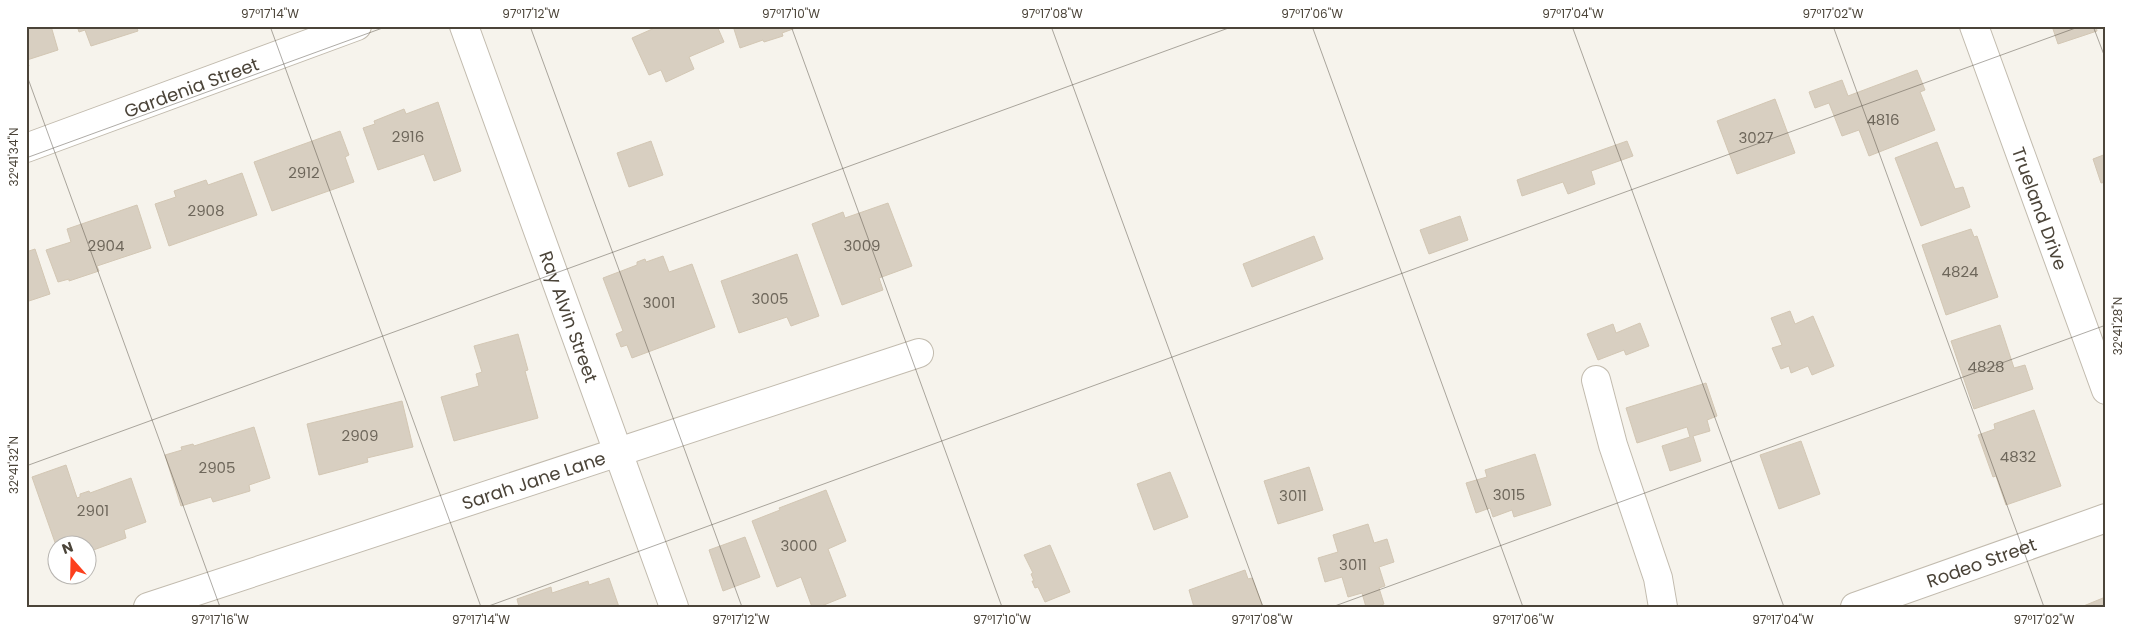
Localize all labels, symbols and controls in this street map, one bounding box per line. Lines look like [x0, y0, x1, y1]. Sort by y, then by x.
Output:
text: 97°17'14"W [241, 5, 299, 22]
text: 97°17'12"W [502, 5, 560, 22]
text: 97°17'10"W [762, 5, 820, 22]
text: 97°17'08"W [1021, 5, 1083, 22]
text: 97°17'06"W [1281, 5, 1343, 22]
text: 97°17'04"W [1542, 5, 1604, 22]
text: 97°17'02"W [1803, 5, 1864, 22]
street label: Gardenia Street [120, 51, 262, 123]
house number: 4816 [1866, 109, 1900, 130]
house number: 2916 [392, 126, 424, 147]
house number: 3027 [1738, 127, 1774, 148]
text: 32°41'34"N [5, 128, 22, 186]
street label: Trueland Drive [2006, 143, 2074, 273]
house number: 2912 [288, 162, 320, 183]
house number: 2908 [188, 200, 224, 221]
house number: 2904 [88, 235, 124, 256]
house number: 3009 [843, 235, 881, 256]
street label: Ray Alvin Street [534, 247, 604, 386]
house number: 4824 [1942, 261, 1978, 282]
house number: 3005 [751, 288, 789, 309]
house number: 3001 [643, 292, 675, 313]
text: 32°41'28"N [2109, 297, 2126, 355]
house number: 4828 [1968, 356, 2005, 377]
house number: 2909 [342, 425, 378, 446]
text: 32°41'32"N [5, 436, 22, 494]
street label: Sarah Jane Lane [459, 445, 609, 515]
house number: 4832 [2000, 446, 2036, 467]
house number: 2905 [199, 457, 235, 478]
house number: 3015 [1493, 484, 1525, 505]
house number: 3011 [1279, 485, 1307, 506]
house number: 2901 [77, 500, 109, 521]
street label: Rodeo Street [1923, 531, 2040, 593]
house number: 3000 [780, 535, 818, 556]
north arrow [48, 536, 98, 586]
text: N [59, 537, 76, 559]
house number: 3011 [1339, 554, 1367, 575]
text: 97°17'16"W [191, 611, 249, 628]
text: 97°17'14"W [452, 611, 510, 628]
text: 97°17'12"W [712, 611, 770, 628]
text: 97°17'10"W [973, 611, 1031, 628]
text: 97°17'08"W [1231, 611, 1293, 628]
text: 97°17'06"W [1492, 611, 1554, 628]
text: 97°17'04"W [1752, 611, 1814, 628]
text: 97°17'02"W [2014, 611, 2075, 628]

